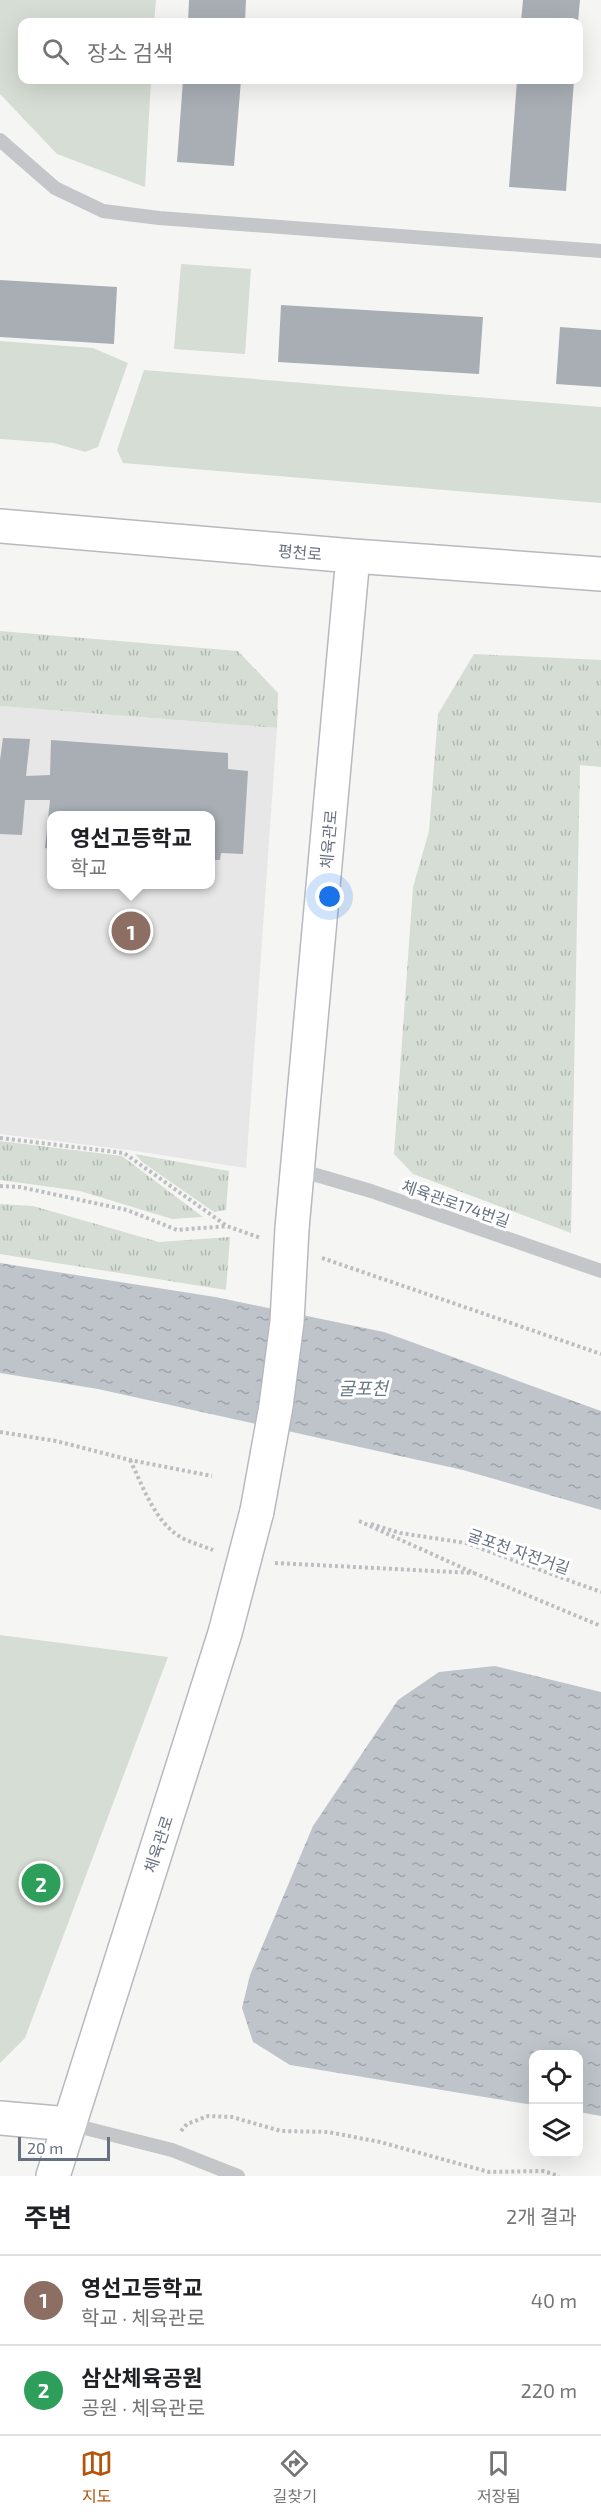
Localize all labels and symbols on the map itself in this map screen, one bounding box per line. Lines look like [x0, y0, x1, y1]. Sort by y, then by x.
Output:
street label: 평천로 [277, 541, 323, 563]
street label: 체육관로 [316, 809, 340, 869]
your location [315, 882, 344, 911]
pin: 1 [112, 908, 150, 954]
street label: 체육관로174번길 [400, 1176, 512, 1230]
water label: 굴포천 [338, 1377, 390, 1399]
street label: 굴포천 자전거길 [466, 1525, 572, 1577]
street label: 체육관로 [140, 1813, 176, 1875]
pin: 2 [22, 1860, 60, 1906]
scale bar [18, 2134, 110, 2162]

